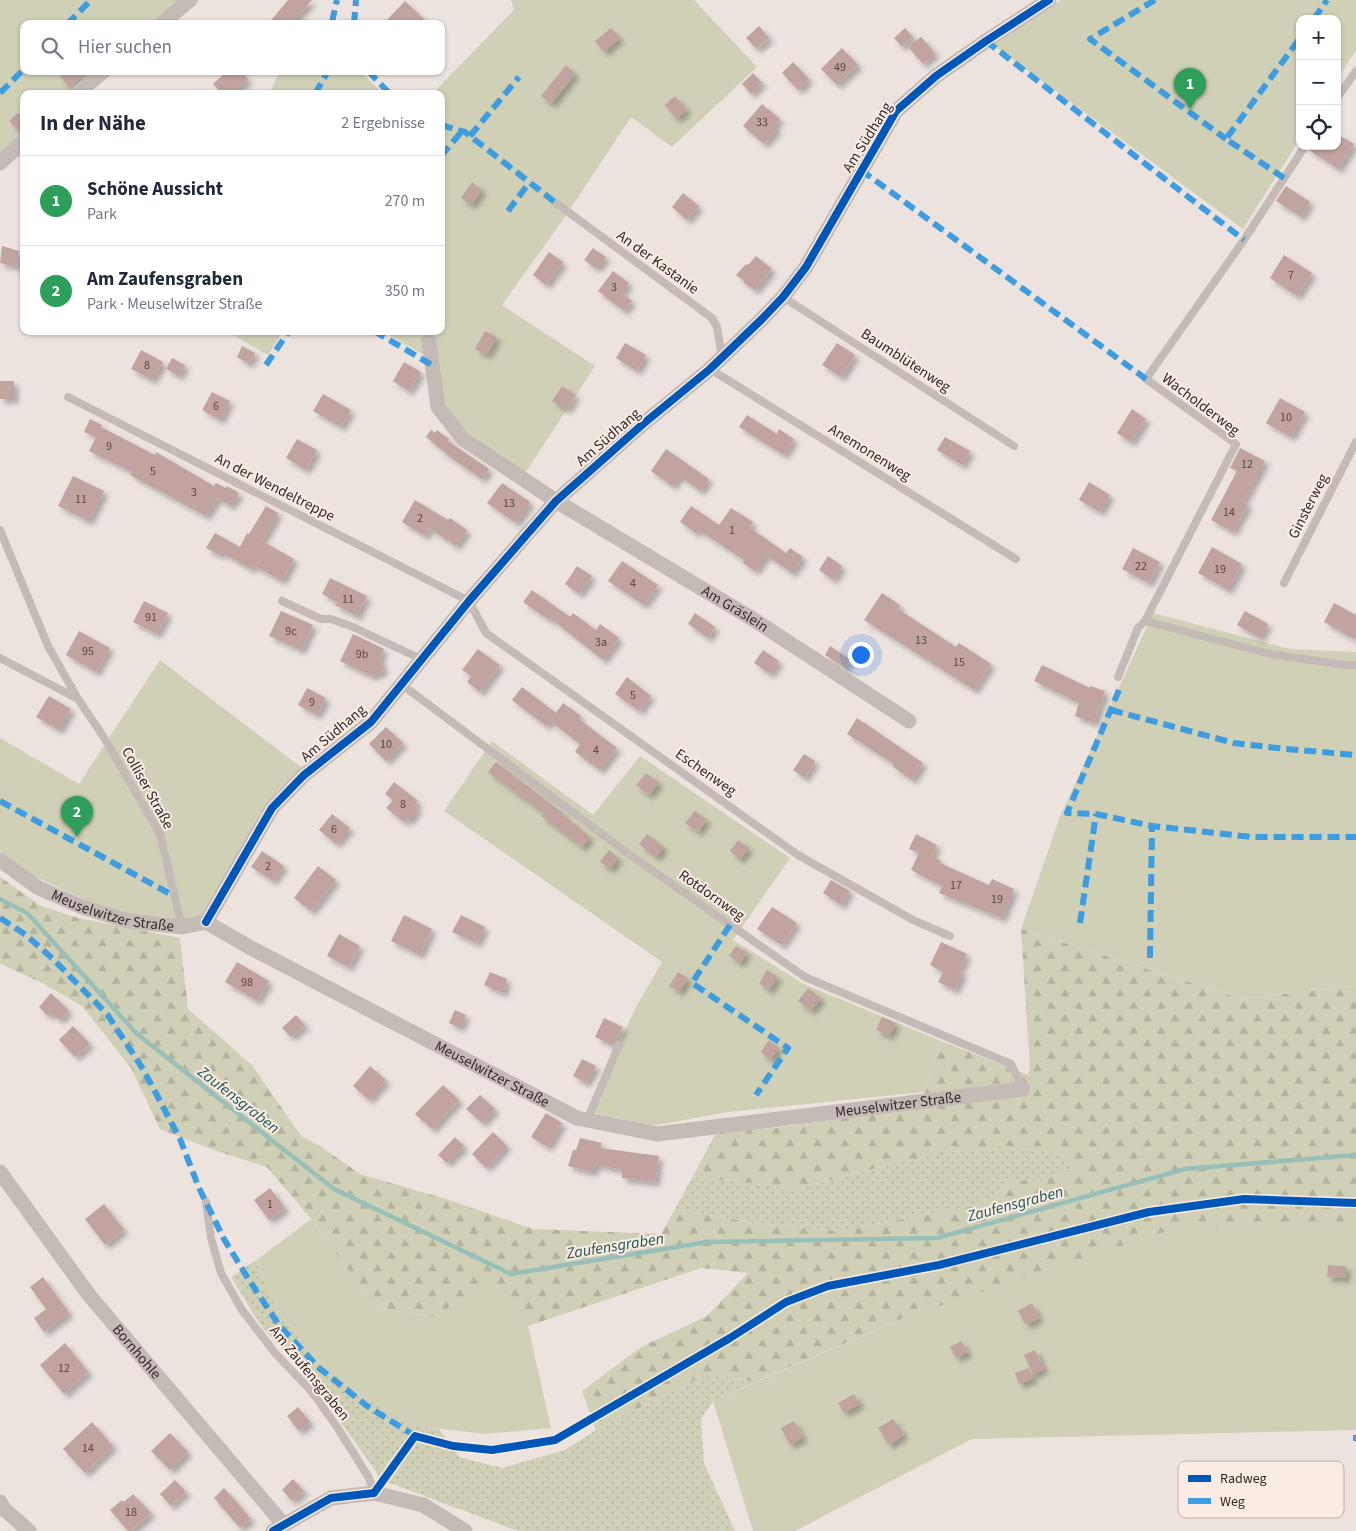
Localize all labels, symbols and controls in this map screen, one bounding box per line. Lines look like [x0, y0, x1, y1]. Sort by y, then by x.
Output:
map controls [1296, 15, 1341, 150]
button: + [1296, 15, 1341, 60]
search box [20, 20, 445, 75]
icon: search [38, 34, 66, 62]
text: Hier suchen [78, 34, 172, 61]
house number: 49 [834, 59, 846, 76]
button: − [1296, 60, 1341, 105]
pin: 1 [1174, 68, 1206, 109]
street label: Am Südhang [837, 98, 898, 177]
button: locate [1296, 105, 1341, 150]
text: In der Nähe [40, 108, 146, 138]
text: 2 Ergebnisse [341, 112, 425, 134]
house number: 33 [756, 114, 768, 131]
text: Schöne Aussicht [87, 176, 223, 203]
text: 1 [52, 190, 60, 212]
text: 270 m [385, 190, 425, 212]
text: Park [87, 203, 117, 225]
street label: An der Kastanie [612, 225, 703, 299]
text: Am Zaufensgraben [87, 266, 243, 293]
house number: 7 [1288, 267, 1294, 284]
house number: 3 [611, 279, 617, 296]
text: 2 [52, 280, 60, 302]
text: 350 m [385, 280, 425, 302]
text: Park · Meuselwitzer Straße [87, 293, 262, 315]
street label: Baumblütenweg [857, 323, 955, 398]
house number: 8 [144, 357, 150, 374]
street label: Wacholderweg [1157, 368, 1244, 441]
house number: 6 [213, 398, 219, 415]
street label: Am Südhang [571, 403, 646, 471]
house number: 10 [1280, 409, 1292, 426]
street label: Anemonenweg [824, 419, 915, 486]
house number: 9 [106, 438, 112, 455]
street label: An der Wendeltreppe [211, 448, 338, 527]
house number: 12 [1241, 456, 1253, 473]
house number: 5 [150, 463, 156, 480]
street label: Ginsterweg [1283, 470, 1334, 542]
house number: 3 [191, 484, 197, 501]
house number: 11 [75, 491, 87, 508]
house number: 13 [503, 495, 515, 512]
house number: 14 [1223, 504, 1235, 521]
house number: 2 [417, 510, 423, 527]
house number: 1 [729, 522, 735, 539]
house number: 22 [1135, 558, 1147, 575]
house number: 19 [1214, 561, 1226, 578]
house number: 4 [630, 575, 636, 592]
street label: Am Gräslein [697, 581, 772, 637]
house number: 11 [342, 591, 354, 608]
house number: 91 [145, 609, 157, 626]
house number: 9c [285, 623, 297, 640]
house number: 13 [915, 632, 927, 649]
house number: 3a [595, 634, 607, 651]
your location [848, 642, 874, 668]
house number: 95 [82, 643, 94, 660]
house number: 9b [356, 646, 369, 663]
house number: 15 [953, 654, 965, 671]
house number: 5 [630, 687, 636, 704]
house number: 9 [309, 694, 315, 711]
street label: Am Südhang [296, 699, 371, 767]
house number: 10 [380, 736, 392, 753]
house number: 4 [593, 742, 599, 759]
street label: Colliser Straße [116, 743, 179, 833]
street label: Eschenweg [671, 744, 741, 801]
pin: 2 [61, 796, 93, 837]
house number: 8 [400, 796, 406, 813]
house number: 6 [331, 821, 337, 838]
house number: 2 [265, 858, 271, 875]
street label: Rotdornweg [674, 865, 749, 926]
house number: 17 [950, 877, 962, 894]
street label: Meuselwitzer Straße [48, 885, 175, 937]
house number: 19 [991, 891, 1003, 908]
house number: 98 [241, 974, 253, 991]
street label: Meuselwitzer Straße [431, 1036, 553, 1113]
water label: Zaufensgraben [192, 1060, 284, 1139]
street label: Meuselwitzer Straße [834, 1087, 962, 1123]
water label: Zaufensgraben [964, 1181, 1066, 1228]
house number: 1 [267, 1196, 273, 1213]
water label: Zaufensgraben [564, 1227, 666, 1265]
street label: Bornhohle [107, 1320, 166, 1384]
street label: Am Zaufensgraben [265, 1321, 355, 1425]
house number: 12 [58, 1360, 70, 1377]
house number: 14 [82, 1440, 94, 1457]
legend [1178, 1461, 1344, 1518]
text: Radweg [1220, 1469, 1267, 1489]
text: Weg [1220, 1492, 1245, 1512]
house number: 18 [125, 1504, 137, 1521]

